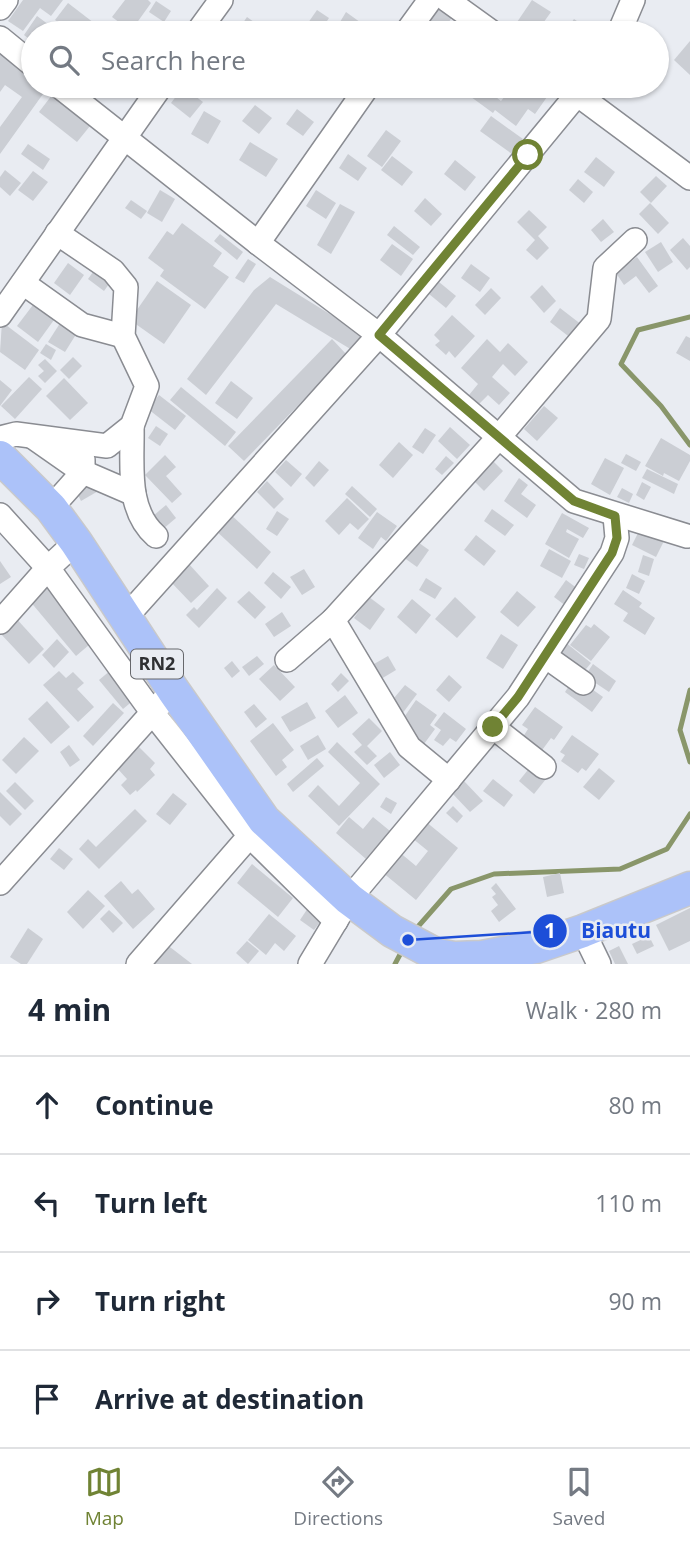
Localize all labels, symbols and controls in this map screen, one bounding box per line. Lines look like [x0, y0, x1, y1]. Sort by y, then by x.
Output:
search box [21, 21, 669, 98]
icon: search [45, 41, 83, 79]
text: Search here [101, 42, 246, 78]
route start [512, 139, 543, 170]
road number: RN2 [131, 650, 183, 678]
route end [477, 711, 508, 742]
callout: Biautu [532, 910, 665, 952]
text: 1 [544, 916, 556, 944]
text: Biautu [581, 916, 651, 944]
text: 4 min [28, 989, 111, 1030]
text: Walk · 280 m [525, 994, 662, 1026]
icon: ahead [28, 1086, 66, 1124]
text: Continue [95, 1087, 214, 1123]
text: 80 m [608, 1089, 662, 1121]
icon: left [28, 1184, 66, 1222]
text: Turn left [95, 1185, 207, 1221]
text: 110 m [595, 1187, 662, 1219]
icon: right [28, 1282, 66, 1320]
text: Turn right [95, 1283, 226, 1319]
text: 90 m [608, 1285, 662, 1317]
icon: arrive [28, 1380, 66, 1418]
text: Arrive at destination [95, 1381, 364, 1417]
tab: Map [85, 1463, 124, 1531]
tab: Directions [293, 1463, 383, 1531]
tab: Saved [553, 1463, 605, 1531]

